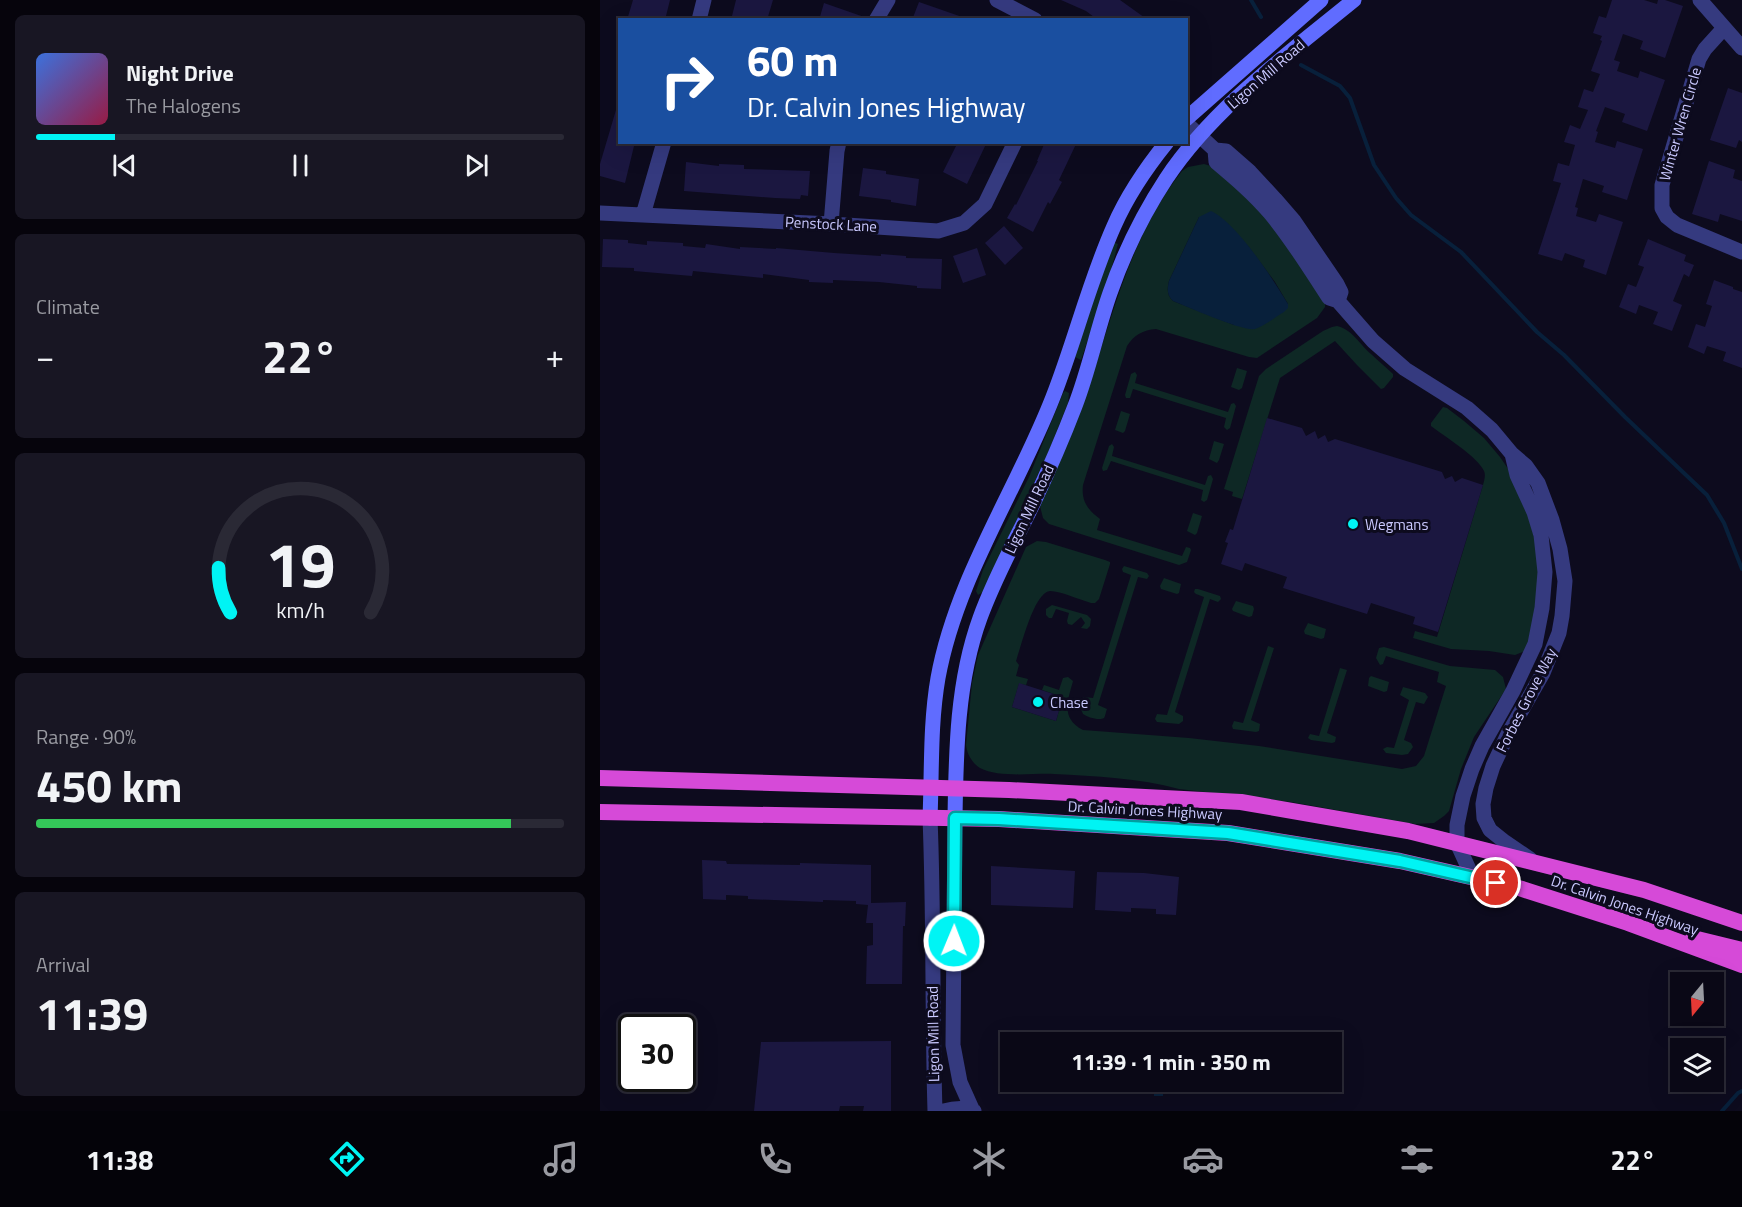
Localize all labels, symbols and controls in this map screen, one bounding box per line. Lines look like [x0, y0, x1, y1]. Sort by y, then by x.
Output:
text: 60 m [747, 28, 839, 92]
street label: Ligon Mill Road [1222, 34, 1310, 114]
icon: right [648, 42, 726, 120]
text: Night Drive [126, 56, 234, 90]
street label: Winter Wren Circle [1653, 65, 1707, 183]
text: Dr. Calvin Jones Highway [747, 86, 1026, 127]
text: The Halogens [126, 90, 241, 121]
icon: previous [108, 149, 141, 182]
icon: pause [284, 149, 317, 182]
icon: next [460, 149, 493, 182]
street label: Penstock Lane [784, 210, 878, 238]
text: Climate [36, 291, 100, 322]
text: 22° [262, 322, 338, 390]
text: − [36, 331, 54, 381]
text: + [546, 331, 564, 381]
street label: Ligon Mill Road [998, 461, 1060, 557]
place label: Wegmans [1365, 513, 1428, 536]
text: 19 [265, 516, 335, 611]
marker: Wegmans [1346, 517, 1360, 531]
text: km/h [276, 594, 324, 626]
street label: Forbes Grove Way [1490, 644, 1562, 756]
place label: Chase [1050, 691, 1088, 714]
marker: Chase [1031, 695, 1045, 709]
text: Range · 90% [36, 721, 136, 752]
text: 450 km [36, 751, 182, 819]
street label: Dr. Calvin Jones Highway [1067, 794, 1223, 826]
pin [1470, 857, 1521, 908]
icon: arrive [1479, 866, 1512, 899]
street label: Dr. Calvin Jones Highway [1548, 869, 1702, 941]
position arrow [922, 909, 986, 973]
text: Arrival [36, 949, 90, 980]
north arrow [1670, 972, 1724, 1026]
map controls [1670, 972, 1724, 1092]
text: 11:39 [36, 979, 148, 1047]
street label: Ligon Mill Road [921, 986, 945, 1082]
speed limit sign: 30 [618, 1014, 696, 1092]
button: layers [1670, 1038, 1724, 1092]
text: 11:39 · 1 min · 350 m [1071, 1045, 1271, 1079]
icon: directions [326, 1138, 368, 1180]
icon: music [540, 1138, 582, 1180]
icon: phone [754, 1138, 796, 1180]
icon: climate [968, 1138, 1010, 1180]
icon: car [1182, 1138, 1224, 1180]
icon: filters [1396, 1138, 1438, 1180]
text: 11:38 [86, 1139, 153, 1180]
text: 22° [1610, 1139, 1656, 1180]

